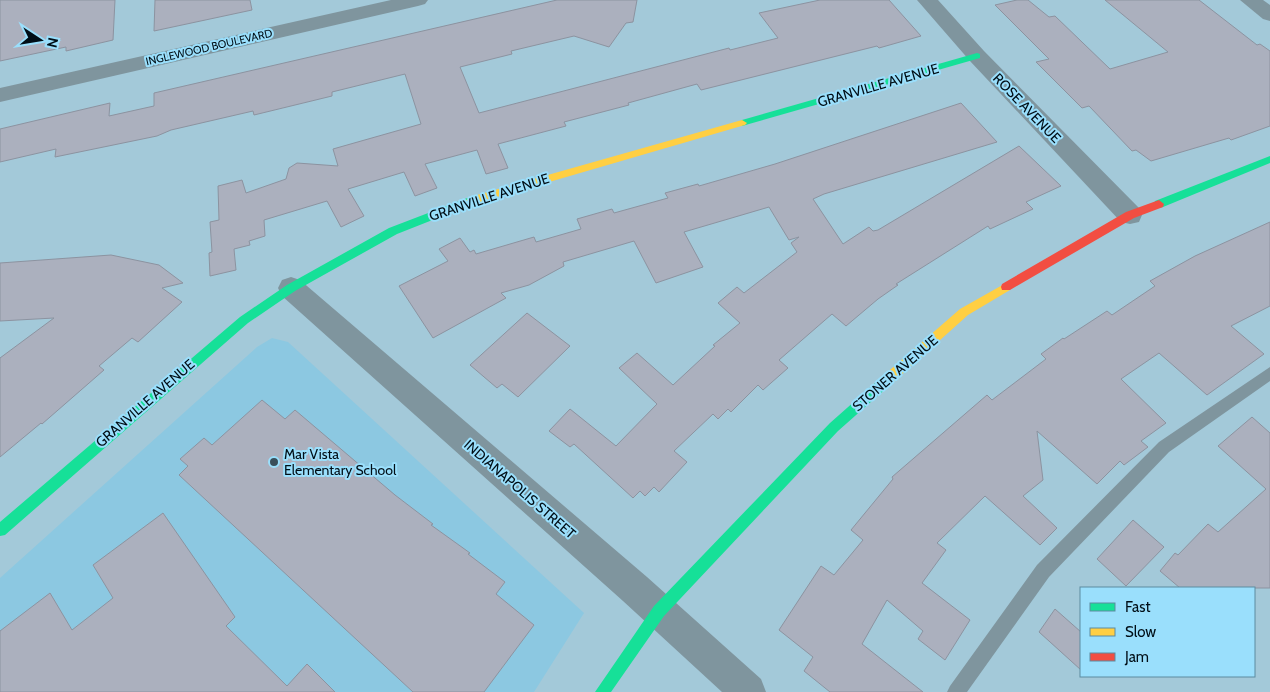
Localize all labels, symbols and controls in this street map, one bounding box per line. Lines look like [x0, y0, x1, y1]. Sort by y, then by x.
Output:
north arrow [15, 15, 65, 65]
street label: INGLEWOOD BOULEVARD [144, 26, 274, 68]
text: N [43, 36, 63, 49]
street label: GRANVILLE AVENUE [815, 59, 941, 111]
street label: ROSE AVENUE [989, 69, 1065, 147]
street label: GRANVILLE AVENUE [427, 169, 552, 225]
street label: STONER AVENUE [849, 331, 942, 415]
street label: GRANVILLE AVENUE [92, 355, 198, 451]
street label: INDIANAPOLIS STREET [460, 436, 580, 543]
place label: Mar Vista Elementary School [284, 445, 397, 479]
marker: Mar Vista Elementary School [268, 456, 280, 468]
legend [1080, 587, 1255, 677]
text: Fast [1125, 598, 1150, 616]
text: Slow [1125, 623, 1156, 641]
text: Jam [1124, 648, 1149, 666]

